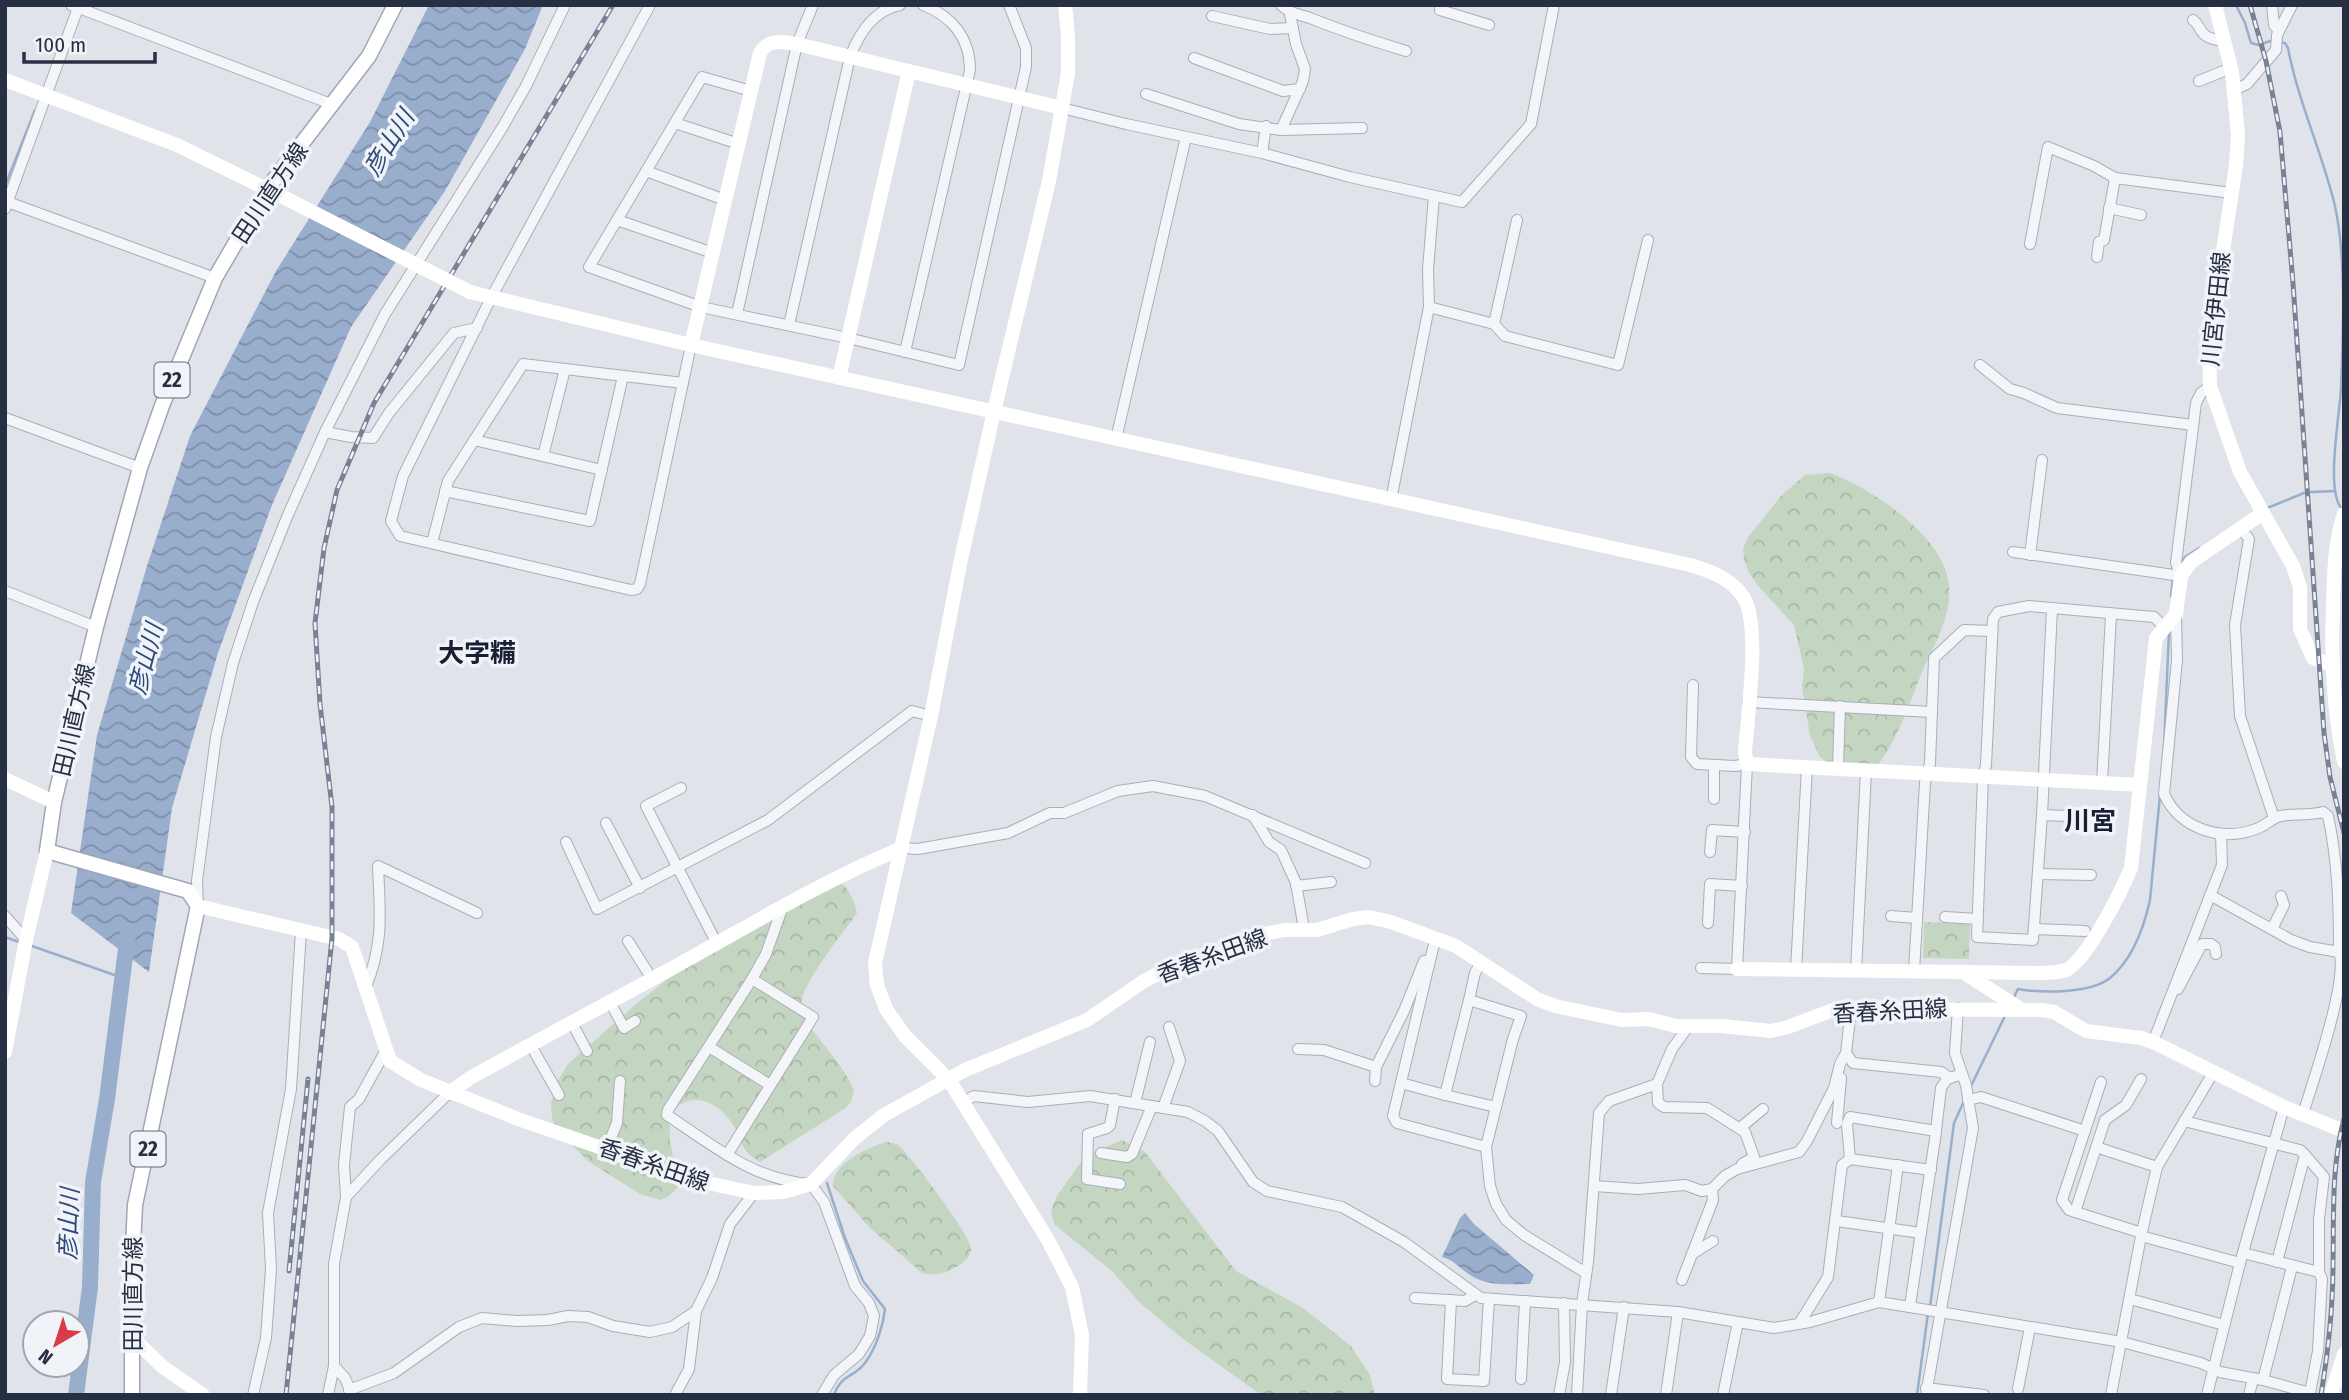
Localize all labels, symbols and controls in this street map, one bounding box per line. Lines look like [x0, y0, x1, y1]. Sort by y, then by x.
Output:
scale bar [24, 21, 156, 65]
text: 100 m [35, 32, 86, 58]
water label: 彦山川 [358, 103, 422, 181]
street label: 田川直方線 [226, 138, 314, 248]
street label: 川宮伊田線 [2196, 250, 2236, 368]
road number: 22 [154, 362, 190, 398]
water label: 彦山川 [123, 618, 170, 697]
district label: 大字糒 [438, 638, 516, 669]
street label: 田川直方線 [47, 661, 101, 779]
district label: 川宮 [2064, 806, 2116, 837]
street label: 香春糸田線 [1153, 923, 1271, 989]
street label: 香春糸田線 [1832, 994, 1948, 1028]
road number: 22 [130, 1132, 166, 1166]
street label: 香春糸田線 [595, 1133, 713, 1197]
water label: 彦山川 [54, 1185, 84, 1260]
street label: 田川直方線 [119, 1237, 147, 1352]
north arrow [21, 1309, 91, 1379]
text: N [34, 1344, 57, 1369]

